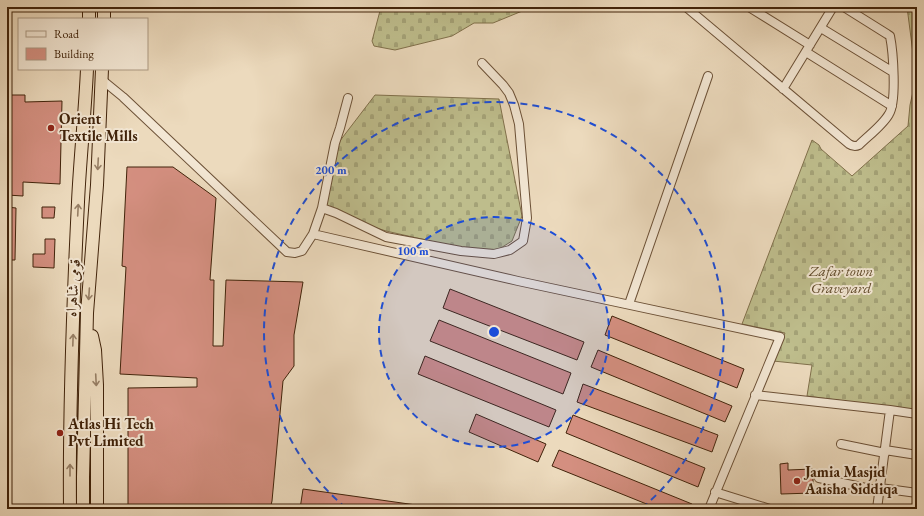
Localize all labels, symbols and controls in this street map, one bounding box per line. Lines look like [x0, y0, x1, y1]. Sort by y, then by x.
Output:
legend [18, 18, 148, 70]
text: Road [54, 26, 80, 42]
text: Building [54, 46, 95, 62]
place label: Orient Textile Mills [59, 109, 138, 145]
marker: Orient Textile Mills [46, 123, 56, 133]
one-way arrow [94, 157, 101, 170]
text: 200 m [315, 162, 347, 178]
one-way arrow [74, 204, 81, 217]
text: 100 m [397, 243, 429, 259]
street label: قومی شاہراہ [61, 258, 85, 318]
park label: Zafar town Graveyard [808, 261, 873, 297]
one-way arrow [85, 287, 92, 300]
centre of rings [487, 325, 501, 339]
one-way arrow [69, 334, 76, 347]
one-way arrow [93, 373, 100, 386]
place label: Atlas Hi Tech Pvt Limited [67, 414, 154, 450]
marker: Atlas Hi Tech Pvt Limited [55, 428, 65, 438]
place label: Jamia Masjid Aaisha Siddiqa [803, 462, 898, 498]
one-way arrow [66, 464, 74, 477]
marker: Jamia Masjid Aaisha Siddiqa [792, 476, 802, 486]

